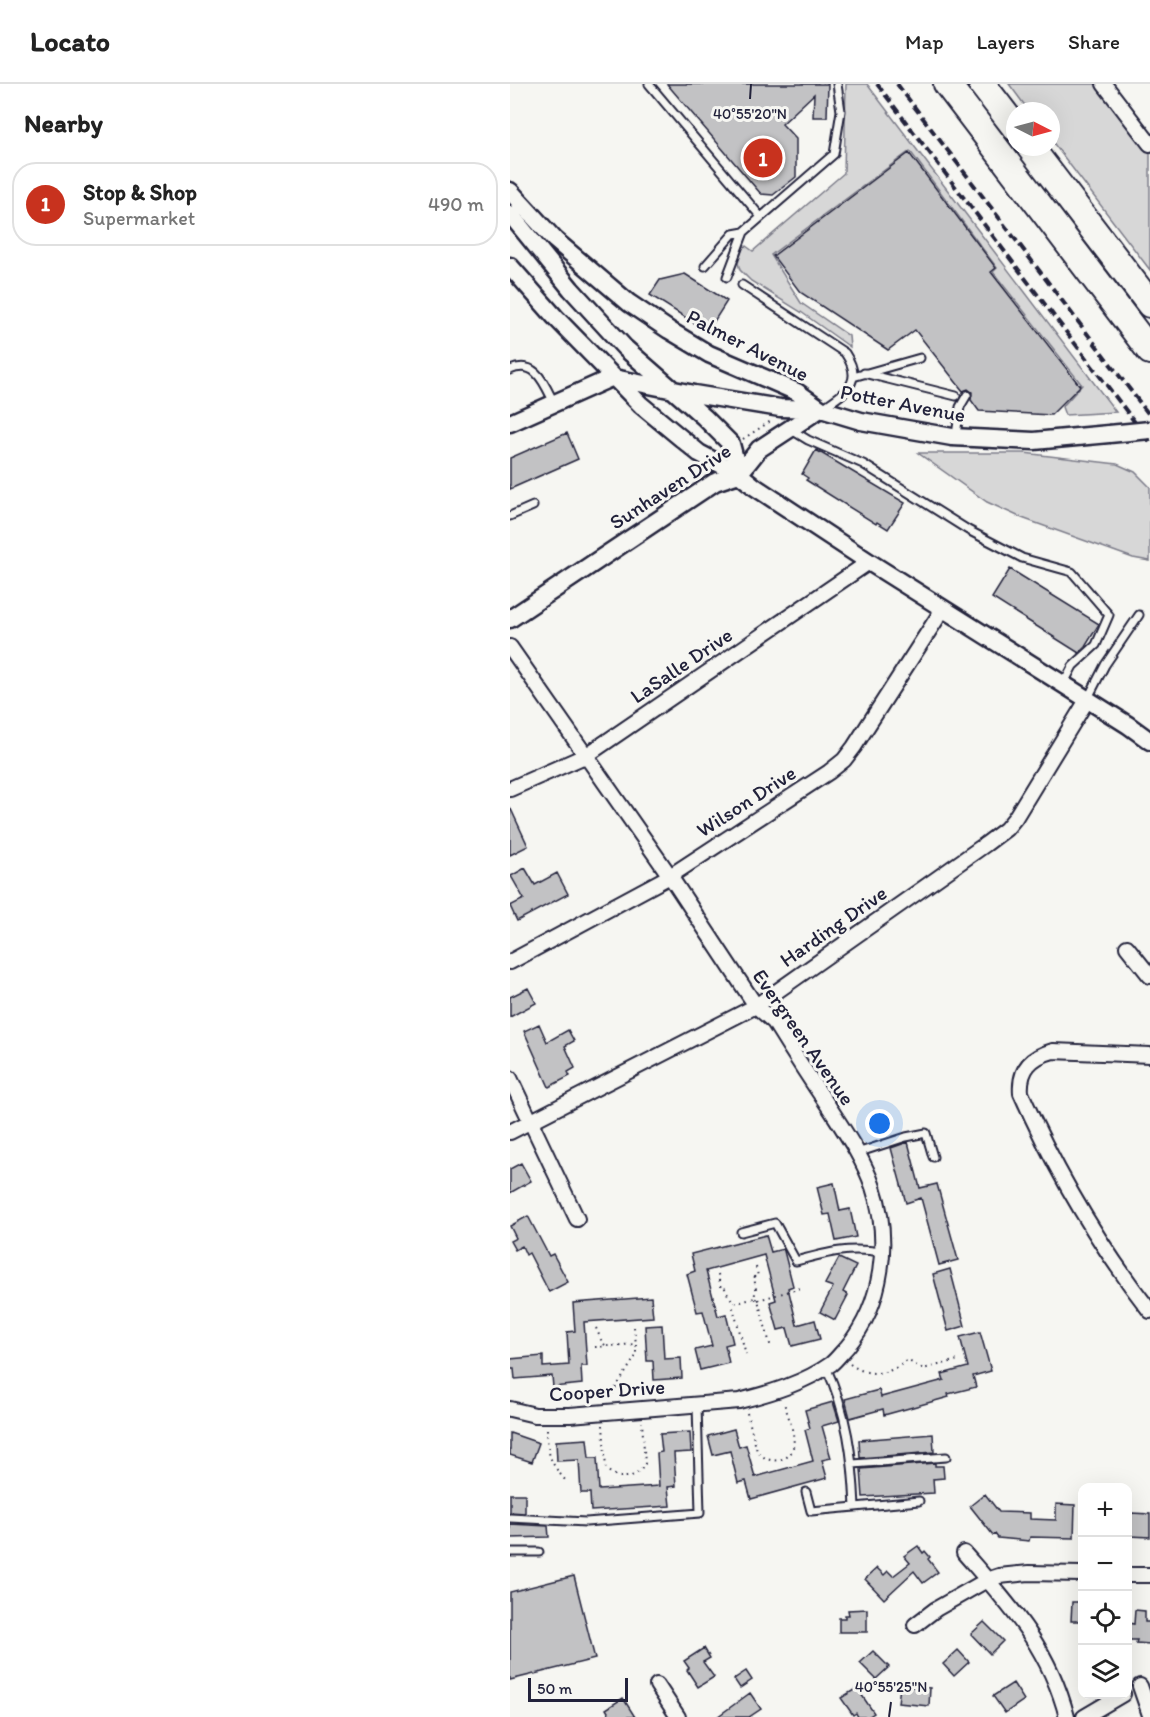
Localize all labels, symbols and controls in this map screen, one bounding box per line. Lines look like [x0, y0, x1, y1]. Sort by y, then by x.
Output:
text: Locato [30, 24, 110, 58]
text: Map [905, 29, 944, 54]
text: Layers [977, 29, 1035, 54]
text: Share [1068, 29, 1120, 54]
north arrow [1006, 102, 1060, 156]
text: 40°55'20"N [713, 105, 787, 123]
text: Nearby [24, 107, 103, 139]
pin: 1 [744, 136, 782, 181]
text: Stop & Shop [83, 179, 197, 206]
text: 1 [41, 192, 50, 216]
text: 490 m [428, 192, 484, 216]
text: Supermarket [83, 206, 195, 230]
street label: Palmer Avenue [683, 303, 813, 387]
street label: Potter Avenue [838, 379, 968, 427]
street label: Sunhaven Drive [605, 437, 735, 535]
street label: LaSalle Drive [625, 622, 737, 708]
street label: Wilson Drive [692, 760, 800, 842]
street label: Harding Drive [775, 880, 891, 972]
street label: Evergreen Avenue [748, 964, 860, 1110]
your location [865, 1109, 894, 1138]
street label: Cooper Drive [548, 1373, 666, 1407]
map controls [1078, 1483, 1132, 1699]
button: + [1078, 1483, 1132, 1537]
button: − [1078, 1537, 1132, 1591]
button: locate [1078, 1591, 1132, 1645]
button: layers [1078, 1645, 1132, 1699]
scale bar [528, 1675, 628, 1702]
text: 40°55'25"N [855, 1678, 927, 1696]
text: 50 m [537, 1679, 572, 1698]

